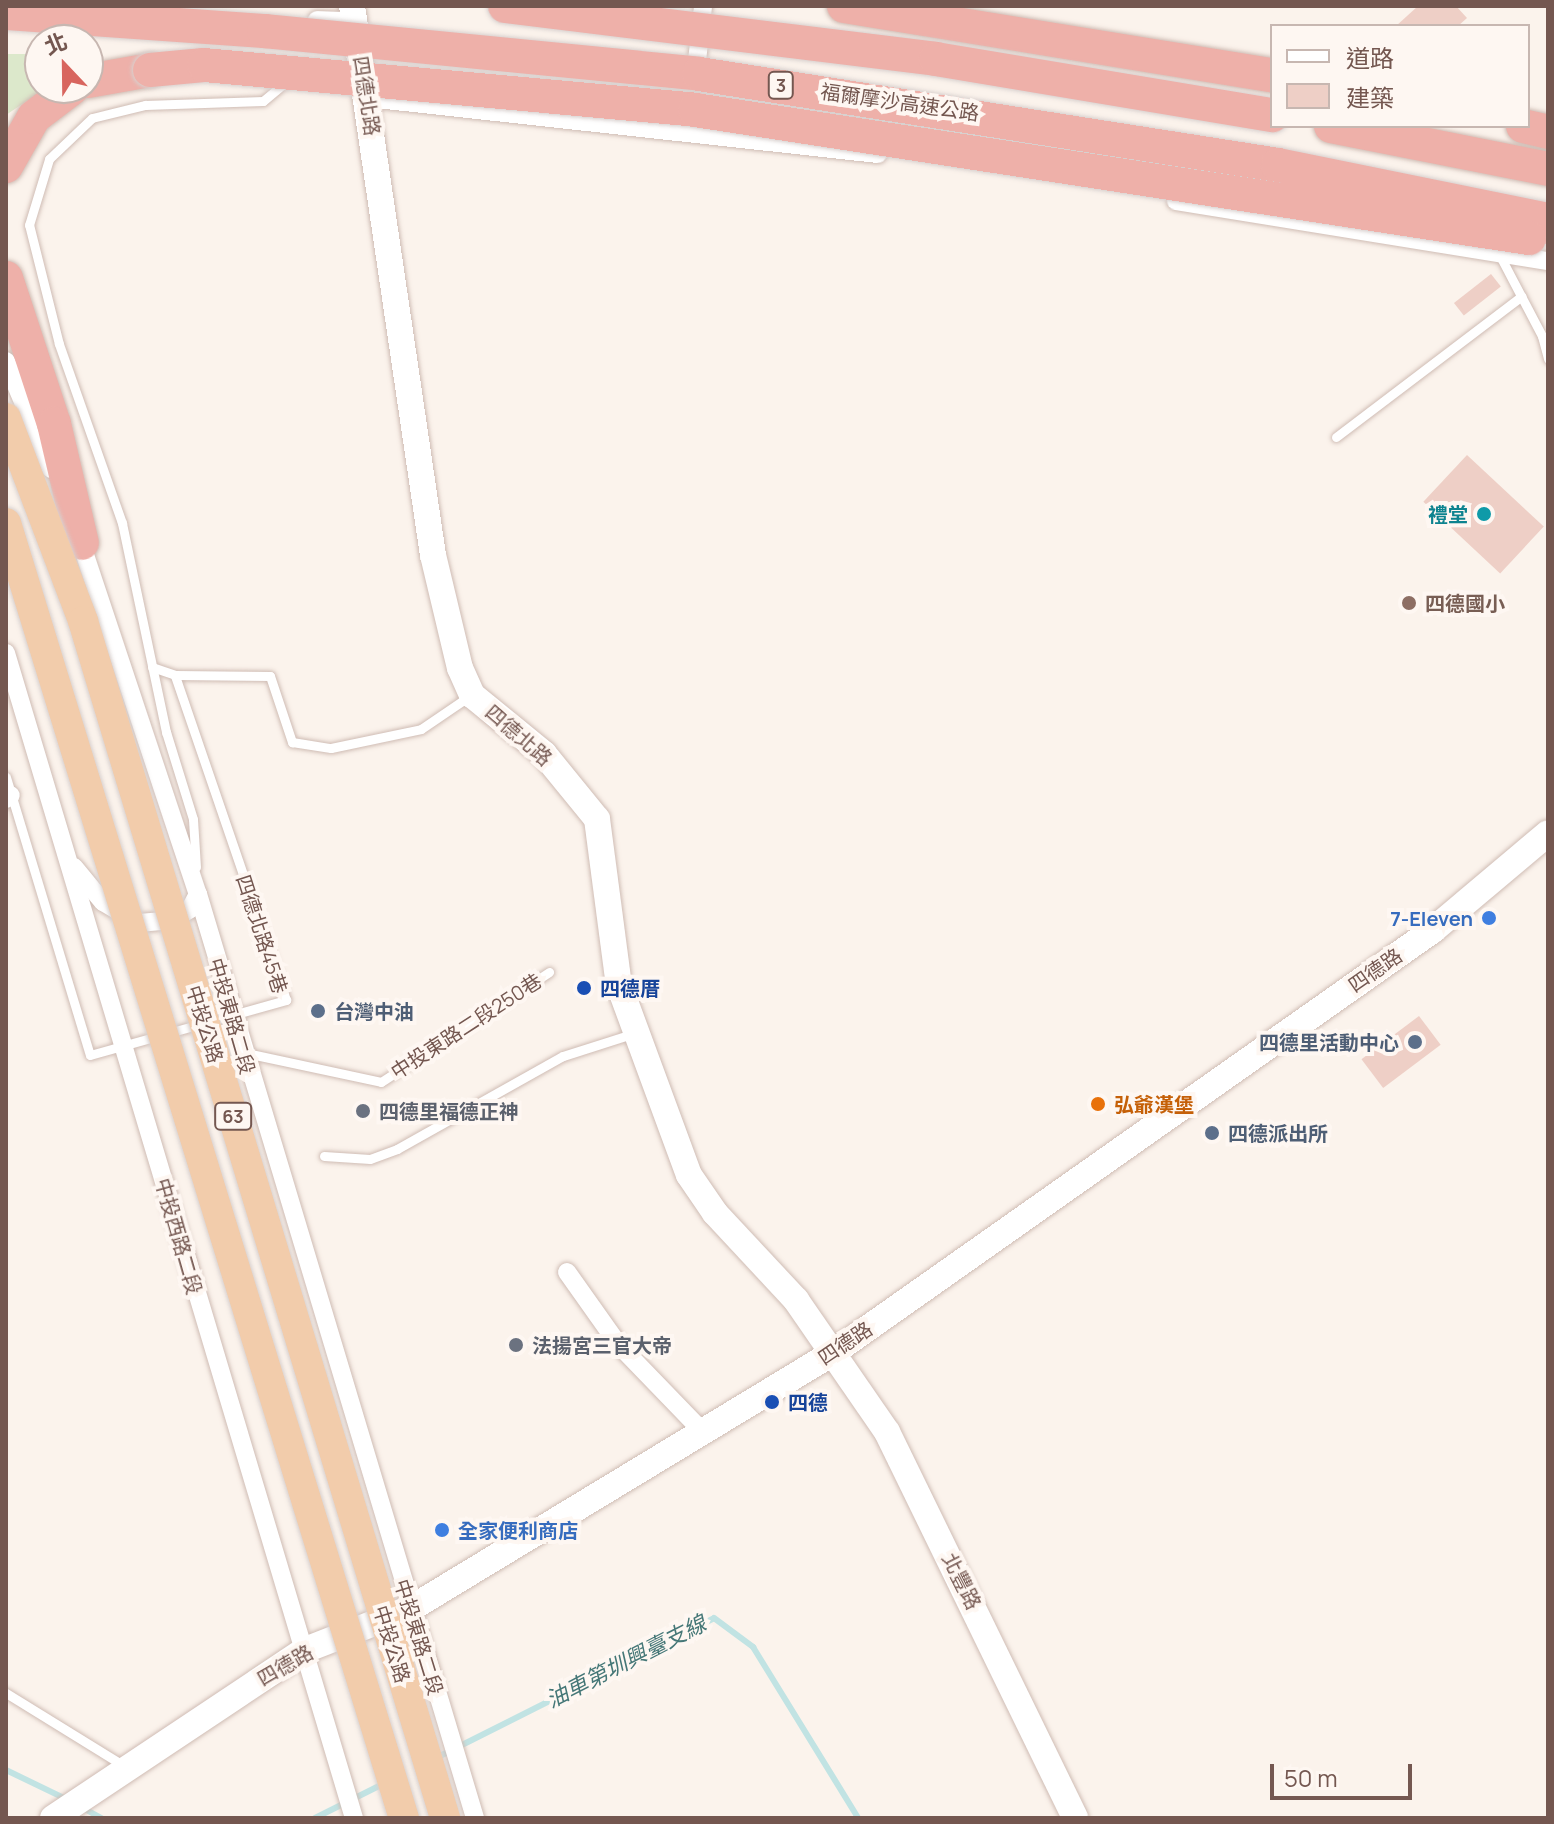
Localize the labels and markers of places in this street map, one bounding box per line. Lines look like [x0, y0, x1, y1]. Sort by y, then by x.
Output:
place label: 禮堂 [1428, 502, 1468, 526]
marker: 禮堂 [1475, 505, 1493, 523]
place label: 四德國小 [1425, 591, 1505, 615]
marker: 四德國小 [1400, 594, 1418, 612]
place label: 7-Eleven [1390, 906, 1473, 930]
marker: 7-Eleven [1480, 909, 1498, 927]
place label: 四德厝 [600, 976, 660, 1000]
marker: 四德厝 [575, 979, 593, 997]
place label: 台灣中油 [334, 999, 414, 1023]
marker: 台灣中油 [309, 1002, 327, 1020]
place label: 四德里活動中心 [1259, 1030, 1399, 1054]
marker: 四德里活動中心 [1406, 1033, 1424, 1051]
place label: 弘爺漢堡 [1114, 1092, 1194, 1116]
marker: 弘爺漢堡 [1089, 1095, 1107, 1113]
place label: 四德里福德正神 [379, 1099, 519, 1123]
marker: 四德里福德正神 [354, 1102, 372, 1120]
place label: 四德派出所 [1228, 1121, 1328, 1145]
marker: 四德派出所 [1203, 1124, 1221, 1142]
place label: 法揚宮三官大帝 [532, 1333, 672, 1357]
marker: 法揚宮三官大帝 [507, 1336, 525, 1354]
place label: 四德 [788, 1390, 828, 1414]
marker: 四德 [763, 1393, 781, 1411]
place label: 全家便利商店 [458, 1518, 578, 1542]
marker: 全家便利商店 [433, 1521, 451, 1539]

